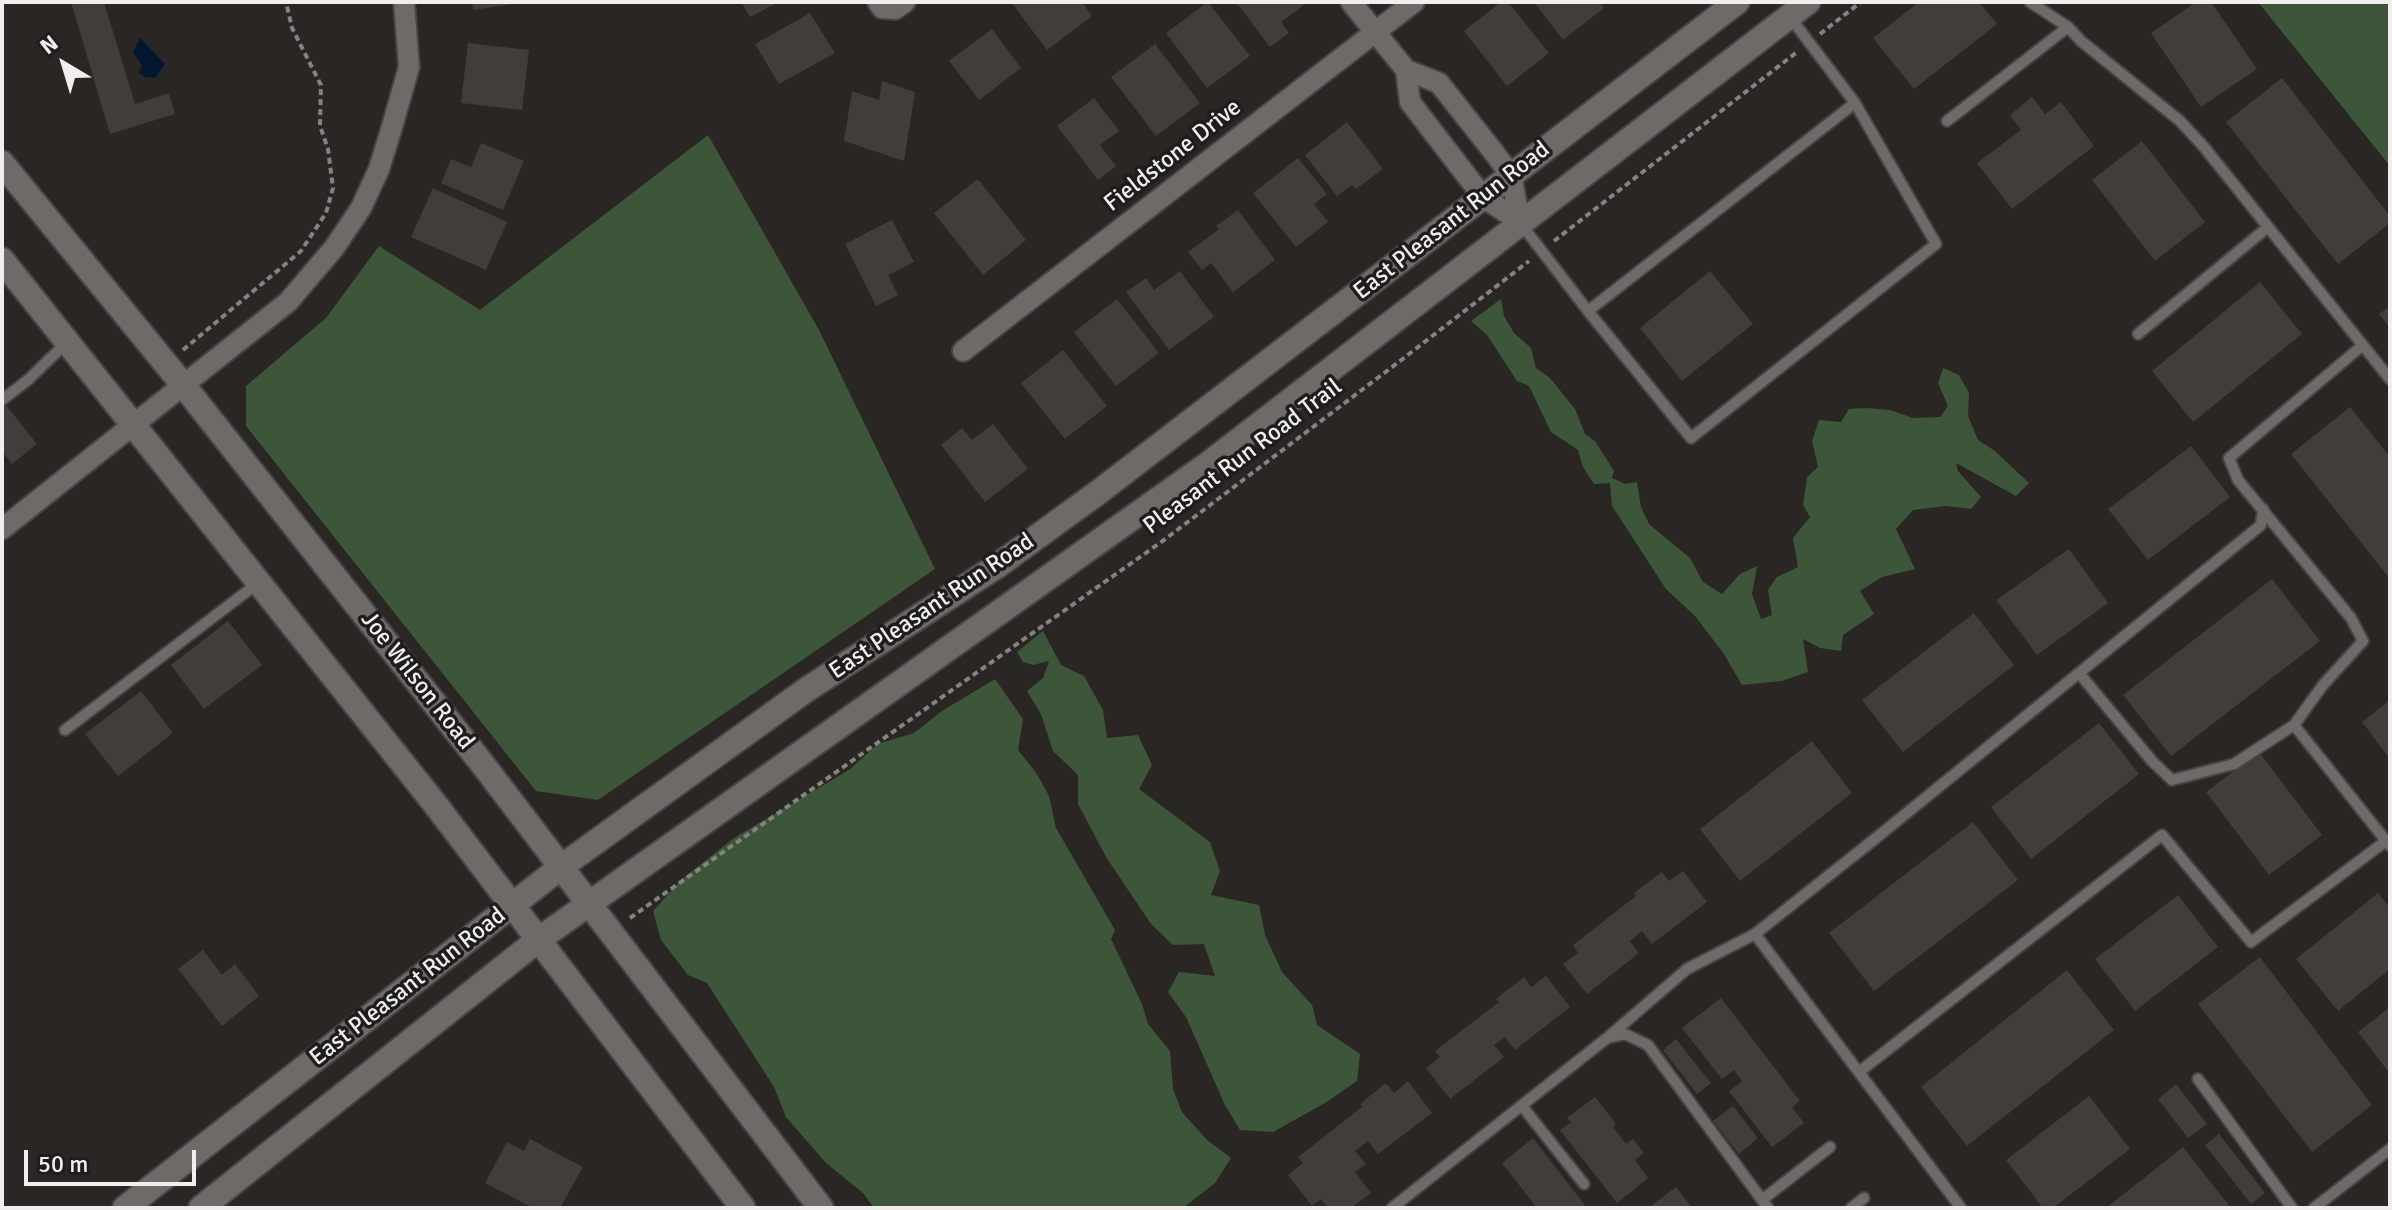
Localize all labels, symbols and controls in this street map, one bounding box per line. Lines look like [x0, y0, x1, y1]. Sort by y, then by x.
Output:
north arrow [24, 24, 104, 104]
text: N [35, 29, 63, 60]
street label: Fieldstone Drive [1099, 94, 1247, 218]
street label: East Pleasant Run Road [1348, 136, 1556, 306]
street label: Pleasant Run Road Trail [1138, 373, 1348, 541]
street label: East Pleasant Run Road [824, 528, 1040, 686]
street label: Joe Wilson Road [354, 606, 480, 756]
street label: East Pleasant Run Road [304, 902, 512, 1072]
scale bar [28, 1134, 200, 1184]
text: 50 m [38, 1149, 88, 1179]

